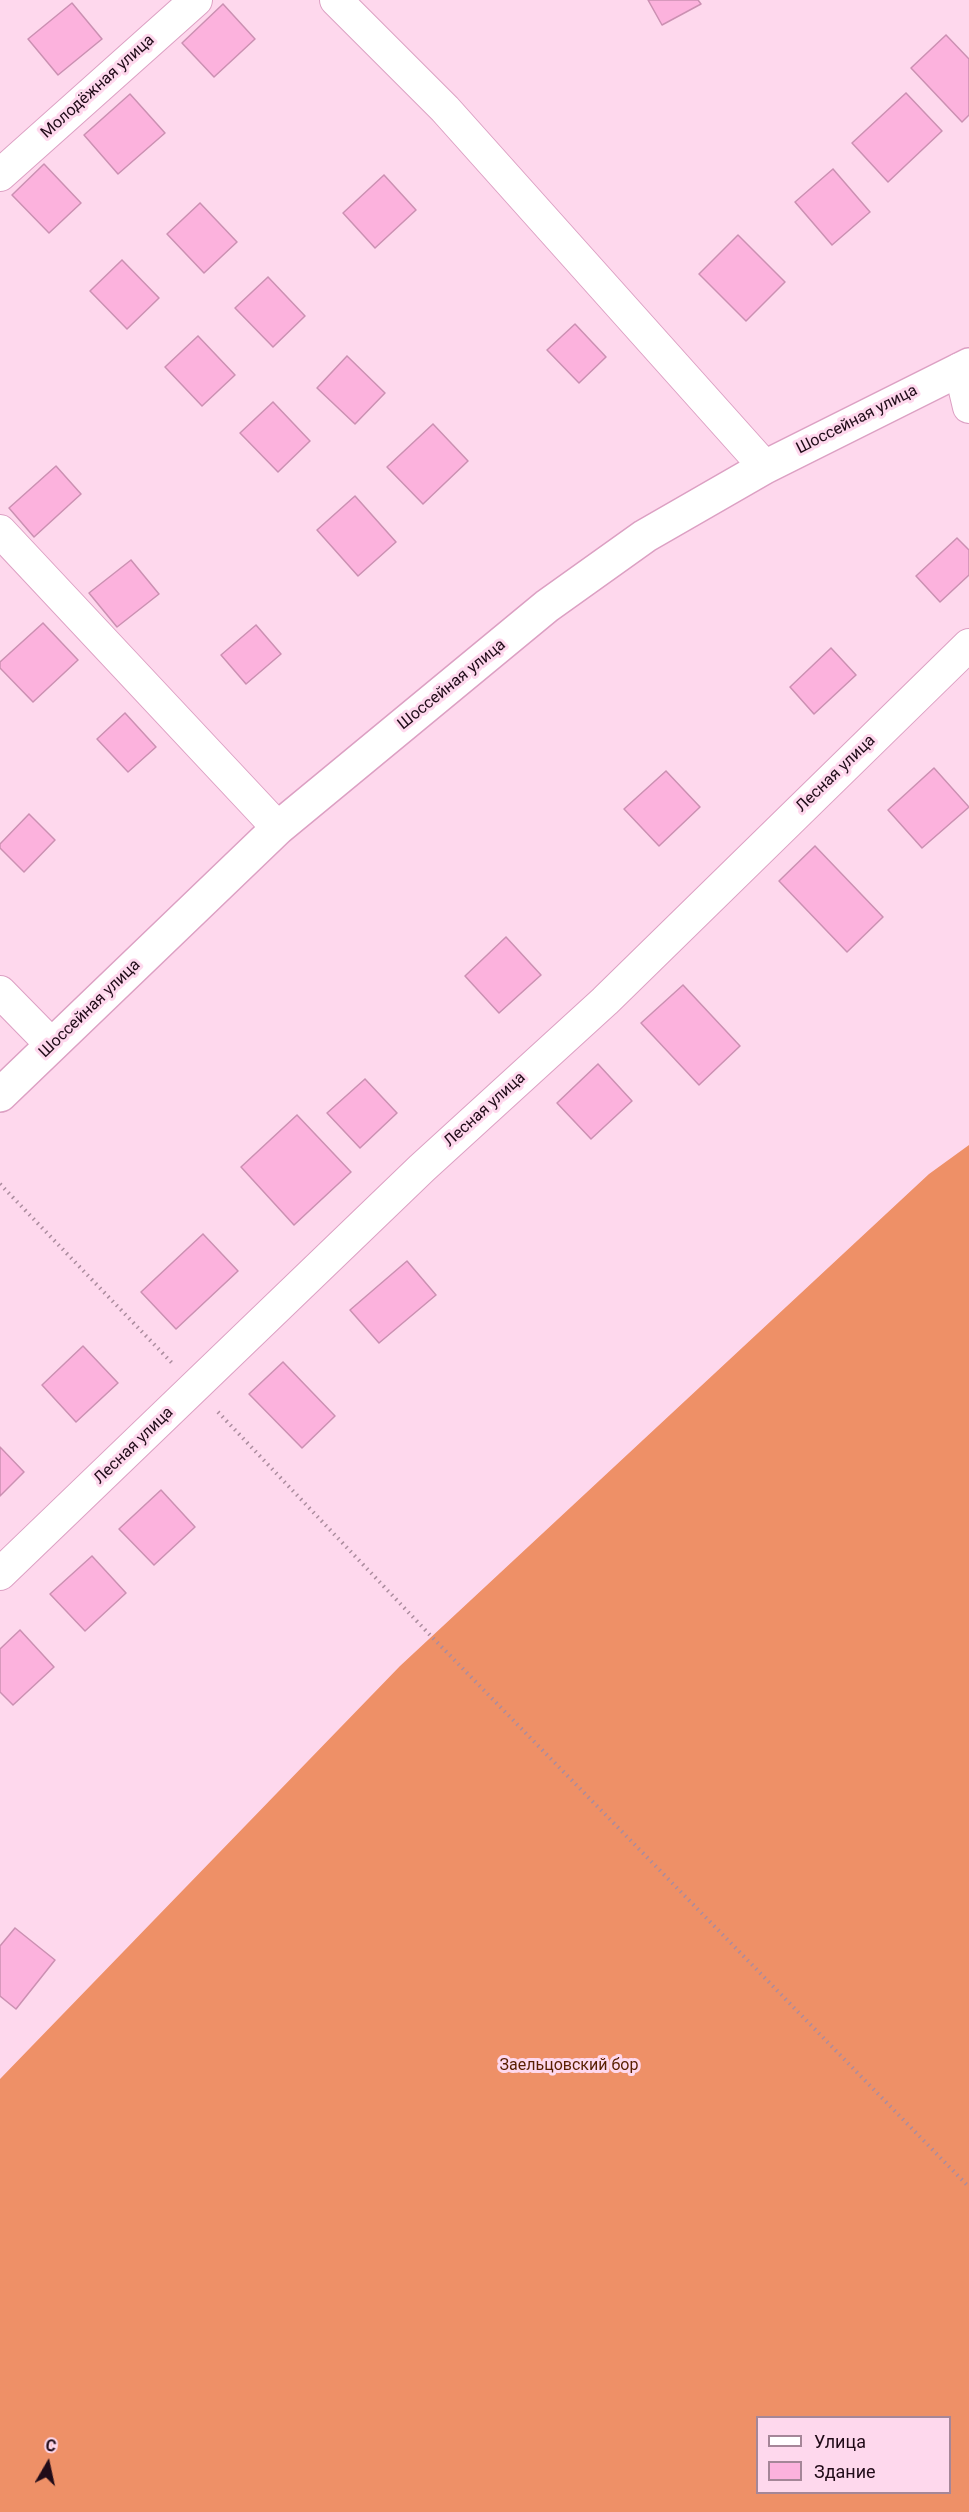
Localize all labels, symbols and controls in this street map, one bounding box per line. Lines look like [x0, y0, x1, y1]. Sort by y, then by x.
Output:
street label: Молодёжная улица [37, 31, 159, 143]
street label: Шоссейная улица [793, 381, 921, 459]
street label: Шоссейная улица [394, 636, 510, 734]
street label: Лесная улица [792, 731, 880, 817]
street label: Шоссейная улица [35, 956, 145, 1062]
street label: Лесная улица [440, 1068, 530, 1152]
street label: Лесная улица [90, 1403, 178, 1489]
park label: Заельцовский бор [500, 2056, 638, 2076]
legend [756, 2416, 951, 2494]
text: Улица [814, 2431, 866, 2452]
north arrow [18, 2434, 78, 2494]
text: С [44, 2436, 58, 2456]
text: Здание [814, 2461, 876, 2482]

